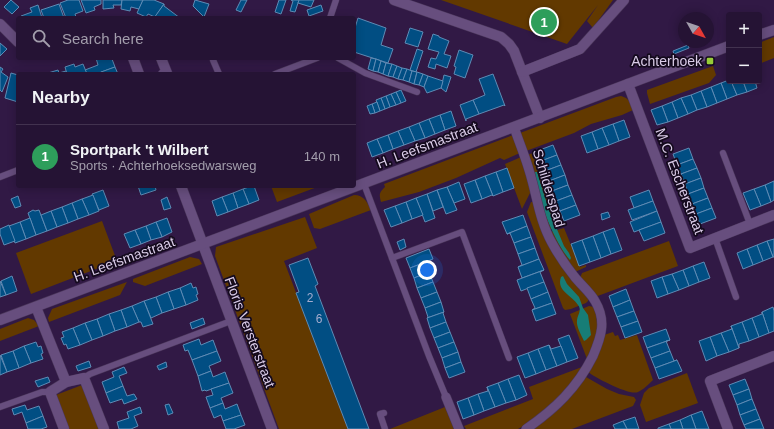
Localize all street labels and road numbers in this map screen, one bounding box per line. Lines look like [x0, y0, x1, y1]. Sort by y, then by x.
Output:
street label: H. Leefsmastraat [374, 118, 480, 172]
street label: M.C. Escherstraat [652, 126, 708, 236]
street label: Schilderspad [530, 147, 568, 229]
street label: H. Leefsmastraat [71, 233, 177, 285]
street label: Floris Versterstraat [221, 274, 279, 390]

